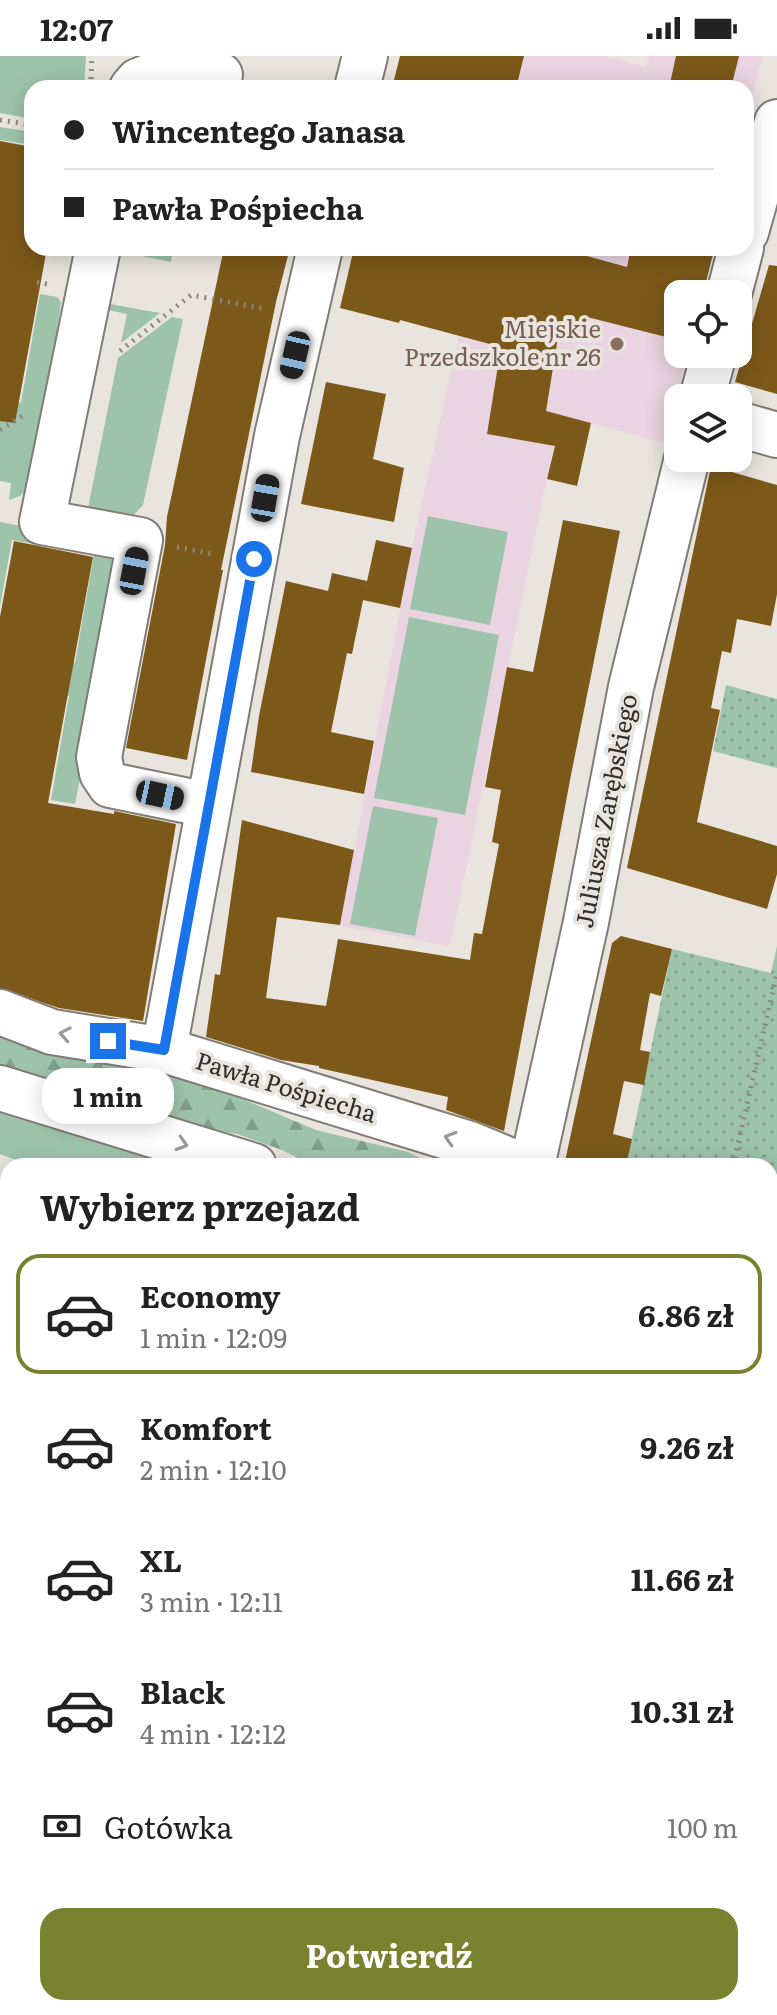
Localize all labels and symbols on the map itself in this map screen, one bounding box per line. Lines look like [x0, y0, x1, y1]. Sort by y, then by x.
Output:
place label: Miejskie Przedszkole nr 26 [404, 310, 601, 373]
car [278, 329, 312, 381]
marker: Miejskie Przedszkole nr 26 [608, 335, 626, 353]
car [249, 472, 281, 524]
route start [236, 541, 272, 577]
car [118, 545, 150, 597]
street label: Juliusza Zarębskiego [565, 691, 644, 931]
car [134, 778, 186, 812]
route end [90, 1023, 126, 1059]
one-way arrow [58, 1026, 72, 1043]
street label: Pawła Pośpiecha [192, 1041, 381, 1130]
callout: 1 min [42, 1069, 174, 1125]
one-way arrow [444, 1131, 458, 1147]
one-way arrow [174, 1135, 188, 1151]

